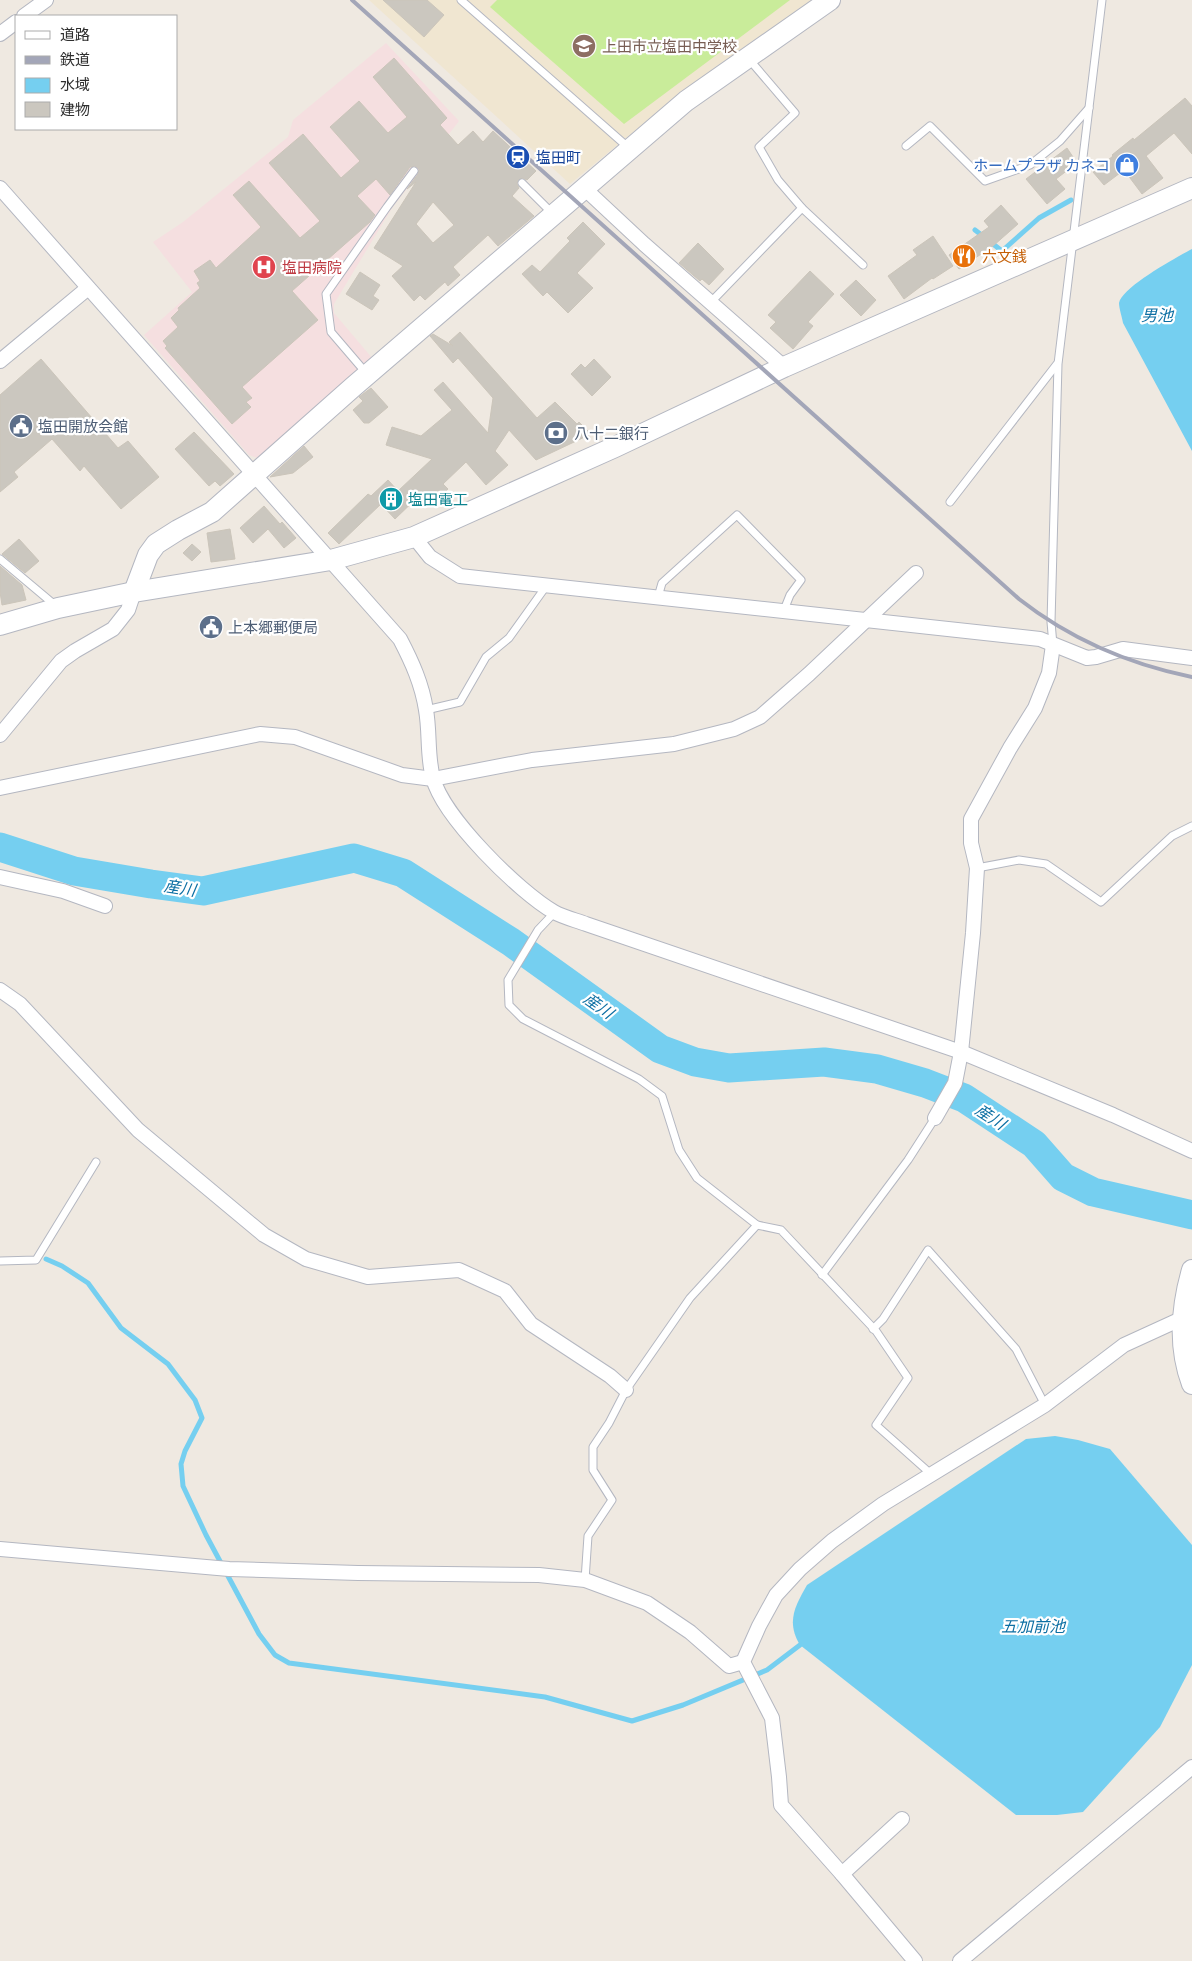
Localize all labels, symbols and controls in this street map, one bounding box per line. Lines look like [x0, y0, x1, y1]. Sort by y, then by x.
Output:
legend [15, 15, 178, 130]
text: 道路 [60, 25, 90, 43]
school or university icon: 上田市立塩田中学校 [571, 33, 597, 59]
place label: 上田市立塩田中学校 [602, 37, 737, 55]
text: 鉄道 [60, 50, 90, 68]
text: 水域 [60, 75, 90, 93]
text: 建物 [60, 100, 90, 118]
station icon: 塩田町 [505, 144, 531, 170]
place label: 塩田町 [536, 148, 581, 166]
shop icon: ホームプラザ カネコ [1114, 152, 1140, 178]
place label: ホームプラザ カネコ [973, 156, 1110, 174]
restaurant icon: 六文銭 [951, 243, 977, 269]
place label: 六文銭 [982, 247, 1027, 265]
hospital icon: 塩田病院 [251, 254, 277, 280]
place label: 塩田病院 [282, 258, 342, 276]
water label: 男池 [1141, 305, 1175, 324]
public building icon: 塩田開放会館 [8, 413, 34, 439]
place label: 塩田開放会館 [38, 417, 128, 435]
bank icon: 八十二銀行 [543, 420, 569, 446]
place label: 八十二銀行 [574, 424, 649, 442]
building icon: 塩田電工 [378, 486, 404, 512]
place label: 塩田電工 [408, 490, 468, 508]
public building icon: 上本郷郵便局 [198, 614, 224, 640]
place label: 上本郷郵便局 [228, 618, 318, 636]
water label: 産川 [163, 875, 199, 899]
water label: 産川 [580, 988, 619, 1023]
water label: 産川 [972, 1099, 1011, 1134]
water label: 五加前池 [1001, 1616, 1067, 1635]

